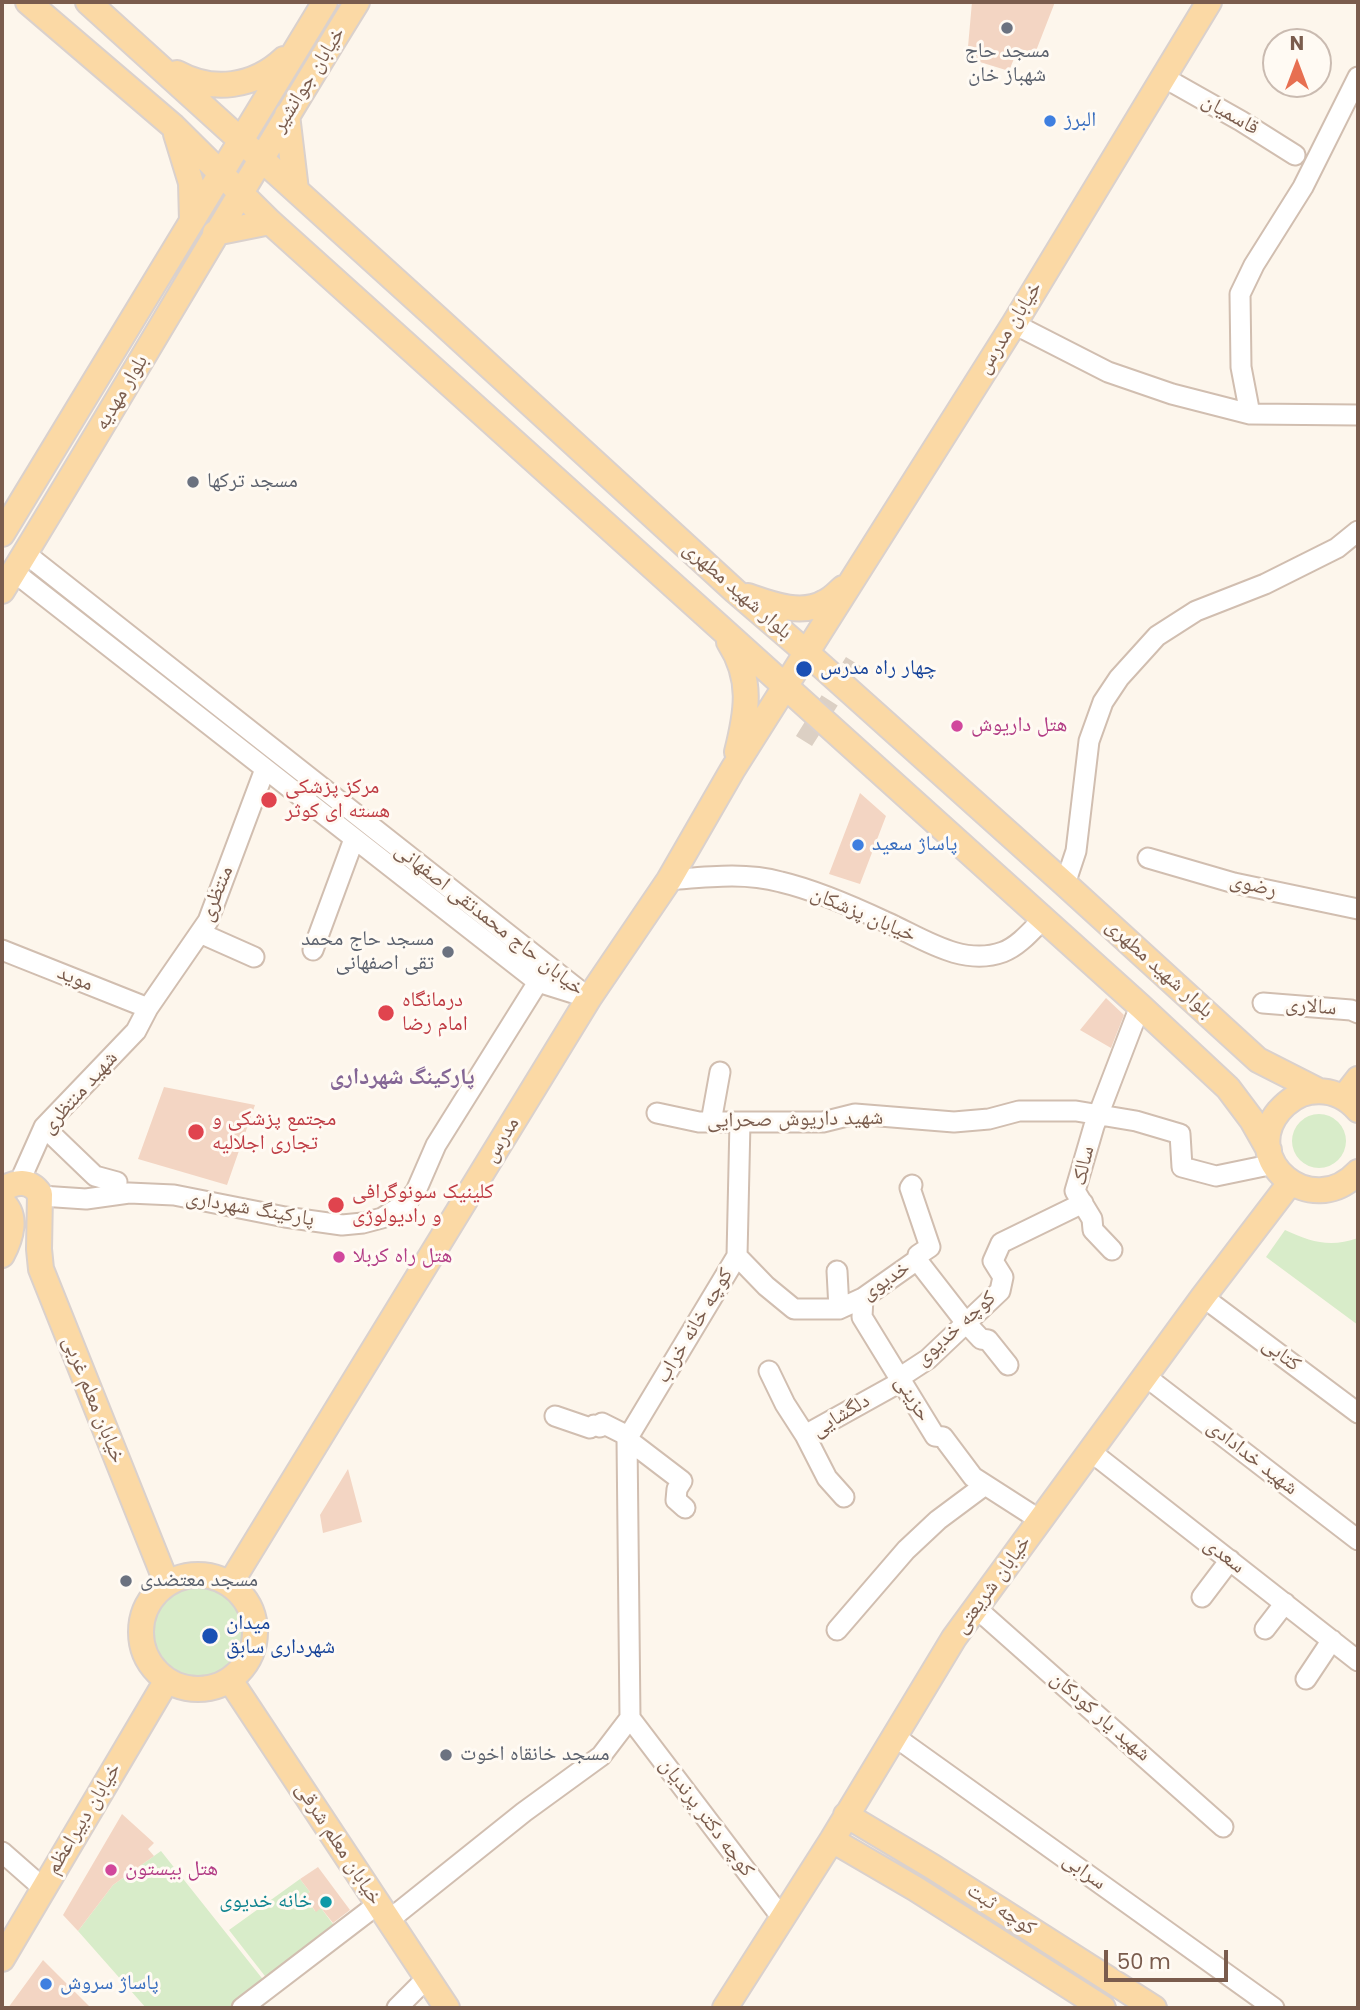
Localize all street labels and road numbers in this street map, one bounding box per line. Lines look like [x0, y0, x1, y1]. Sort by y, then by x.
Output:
street label: خیابان جوانشیر [267, 23, 351, 137]
street label: قاسمیان [1197, 89, 1263, 141]
street label: خیابان مدرس [972, 277, 1048, 379]
street label: بلوار مهدیه [90, 351, 154, 435]
street label: بلوار شهید مطهری [677, 537, 797, 645]
street label: خیابان حاج محمدتقی اصفهانی [389, 838, 589, 1002]
street label: منتظری [194, 862, 240, 926]
street label: رضوی [1227, 868, 1279, 904]
street label: خیابان پزشکان [807, 882, 919, 948]
street label: بلوار شهید مطهری [1100, 914, 1218, 1024]
street label: موید [53, 960, 97, 998]
street label: سالاری [1284, 992, 1338, 1022]
street label: شهید منتظری [36, 1046, 124, 1140]
street label: شهید داریوش صحرایی [707, 1106, 883, 1134]
street label: مدرس [478, 1113, 526, 1167]
street label: سالک [1067, 1144, 1101, 1188]
street label: پارکینگ شهرداری [184, 1185, 316, 1233]
street label: خدیوی [857, 1256, 915, 1306]
street label: کوچه خانه خراب [651, 1264, 739, 1388]
street label: کوچه خدیوی [910, 1286, 1002, 1372]
street label: کتابی [1257, 1332, 1305, 1378]
street label: خیابان معلم غربی [56, 1333, 130, 1467]
street label: حزینی [888, 1371, 936, 1427]
street label: دلگشایی [807, 1389, 875, 1443]
street label: شهید خدادادی [1201, 1415, 1303, 1501]
street label: خیابان شریعتی [949, 1531, 1037, 1639]
street label: سعدی [1198, 1532, 1250, 1580]
street label: شهید یار کودکان [1045, 1667, 1155, 1767]
street label: کوچه دکتر پرندیان [653, 1754, 759, 1882]
street label: خیابان دبیراعظم [41, 1759, 127, 1879]
street label: خیابان معلم شرقی [289, 1778, 387, 1910]
street label: سرابی [1057, 1848, 1111, 1896]
street label: کوچه ثبت [962, 1878, 1040, 1942]

